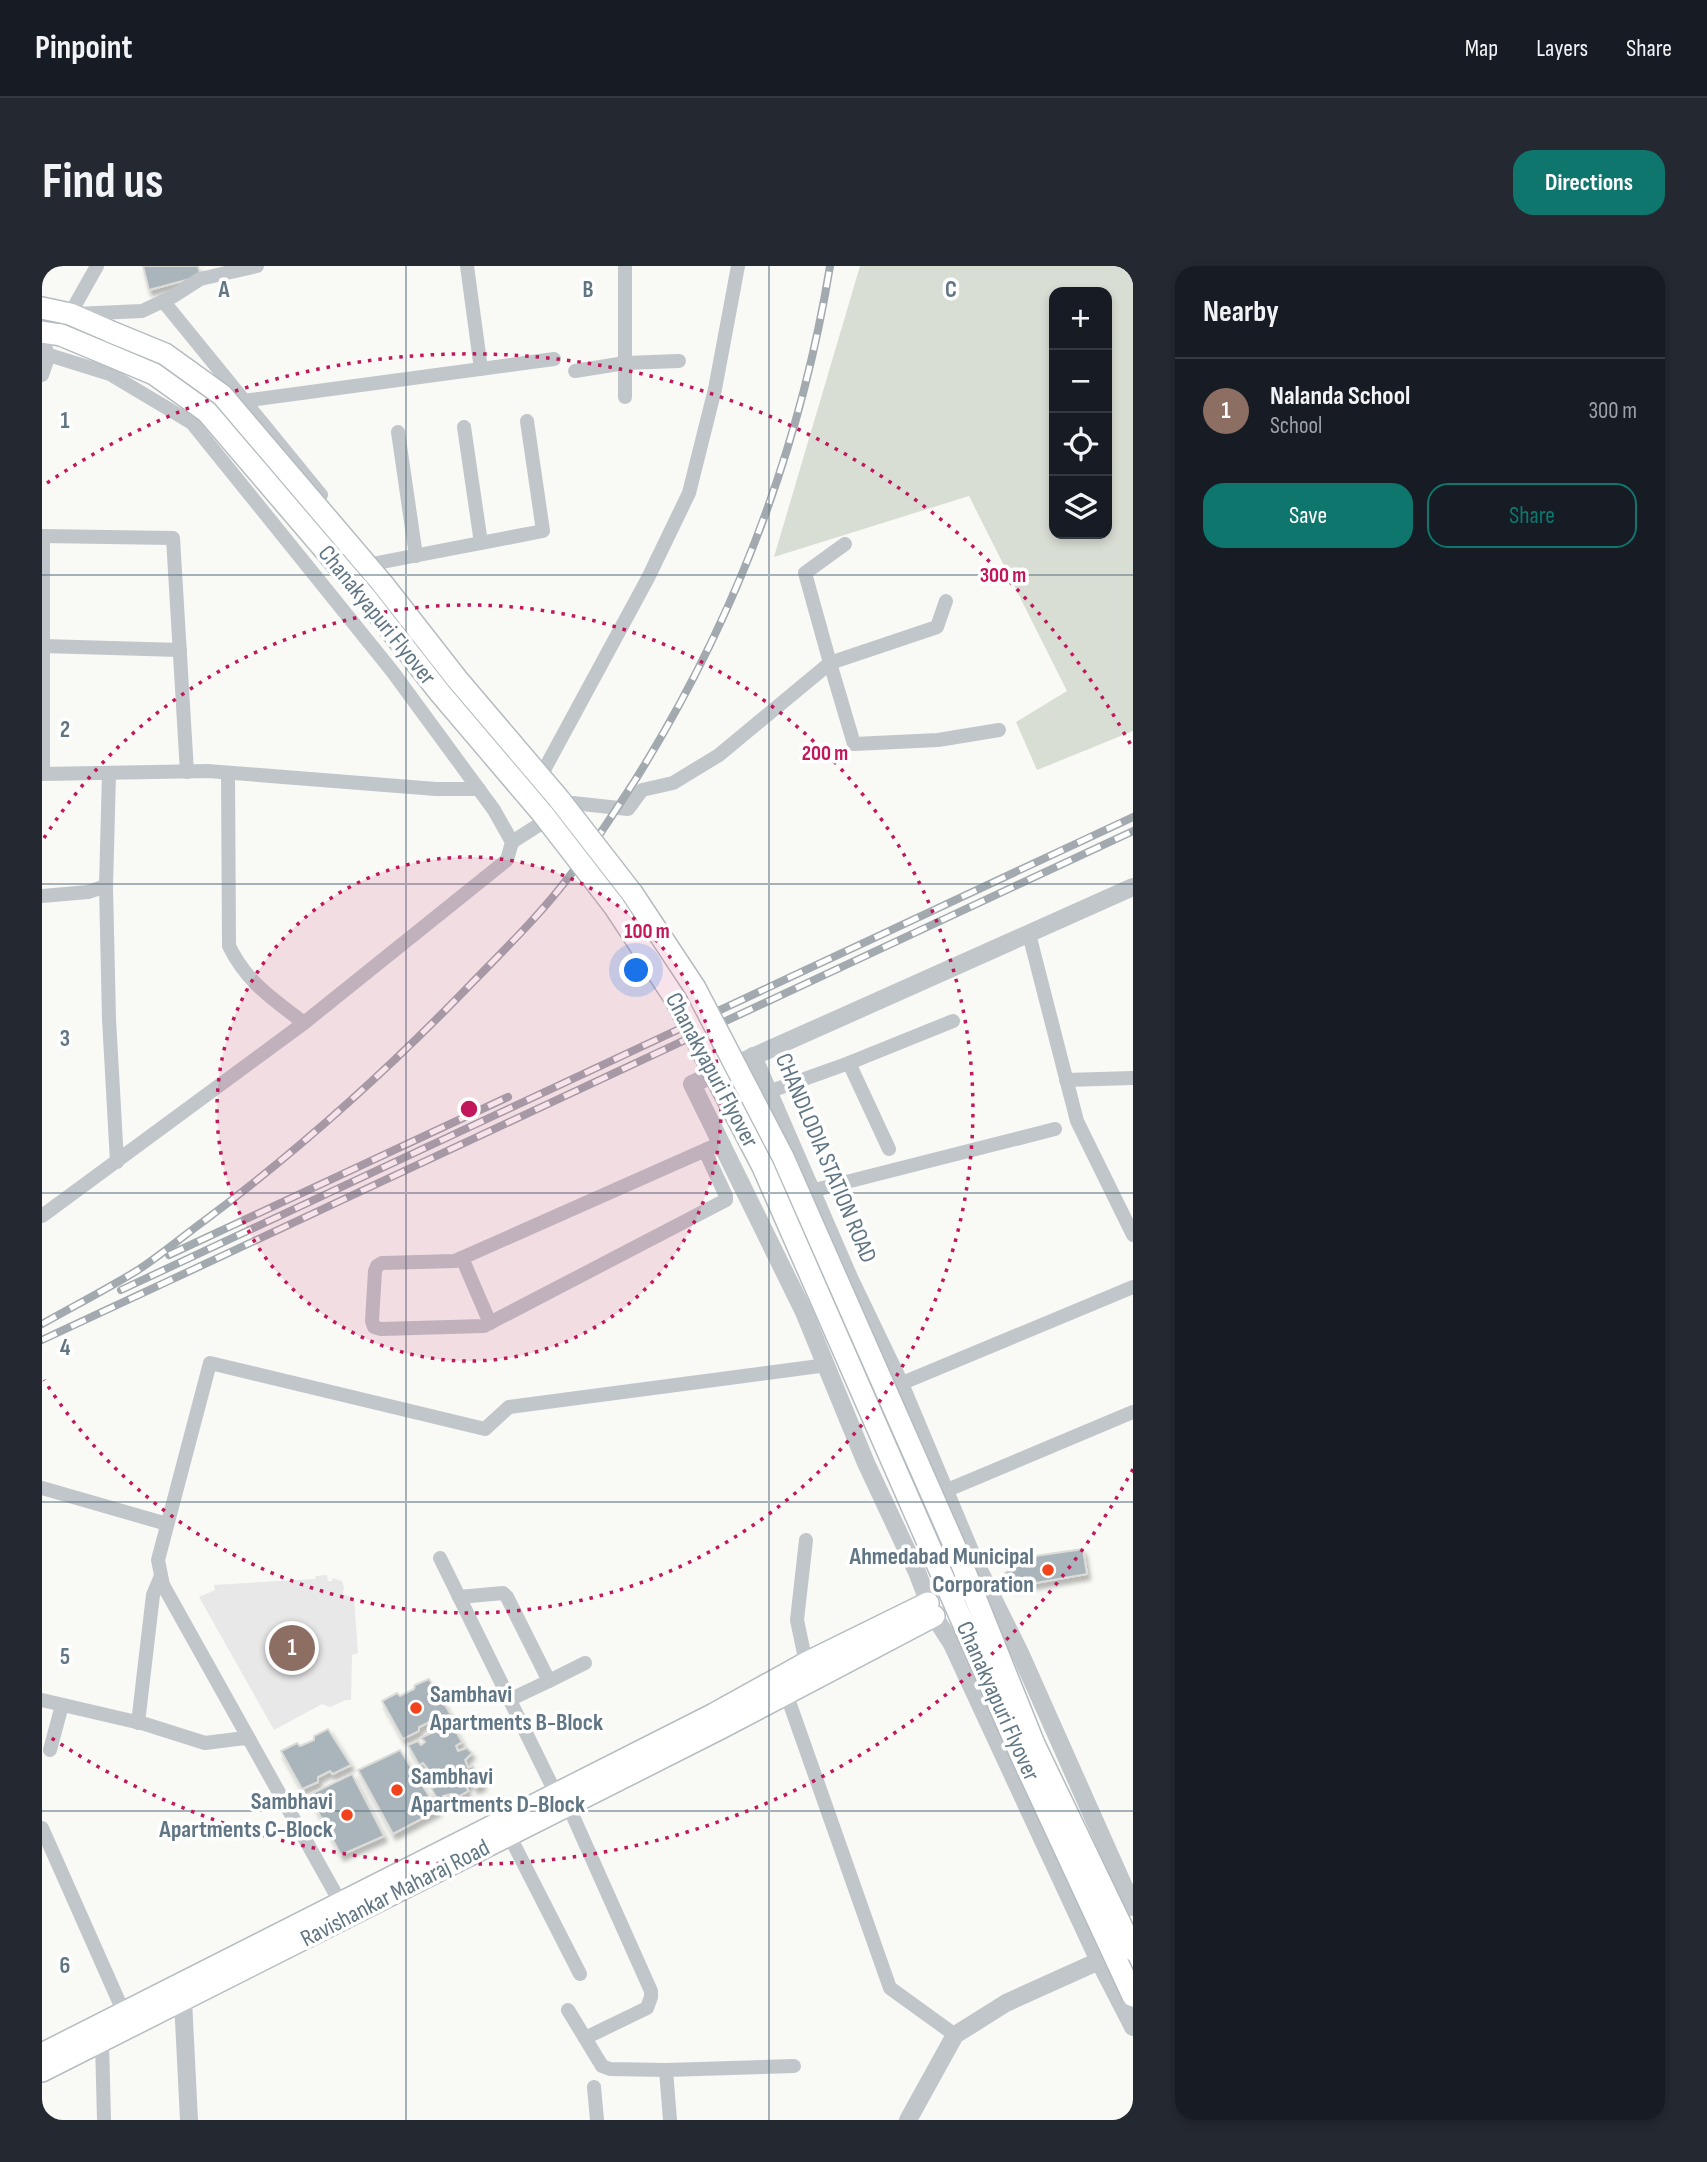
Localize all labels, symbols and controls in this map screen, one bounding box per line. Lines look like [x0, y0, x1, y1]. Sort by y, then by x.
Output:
text: Pinpoint [35, 28, 132, 68]
text: Map [1465, 34, 1498, 63]
text: Layers [1536, 34, 1588, 63]
text: Share [1626, 34, 1672, 63]
button: Directions [1513, 150, 1665, 215]
text: Find us [42, 153, 164, 212]
text: A [218, 276, 231, 304]
text: B [583, 276, 594, 304]
text: C [945, 276, 957, 304]
map controls [1049, 287, 1112, 539]
button: + [1049, 287, 1112, 350]
text: Nearby [1203, 294, 1279, 330]
button: − [1049, 350, 1112, 413]
text: Nalanda School [1270, 381, 1410, 412]
text: 1 [1221, 397, 1231, 425]
text: 300 m [1588, 397, 1637, 425]
text: 1 [60, 407, 70, 435]
text: School [1270, 412, 1322, 440]
button: locate [1049, 413, 1112, 476]
button: layers [1049, 476, 1112, 539]
button: Save [1203, 483, 1413, 548]
button: Share [1427, 483, 1637, 548]
street label: Chanakyapuri Flyover [312, 539, 442, 691]
text: 300 m [980, 563, 1026, 588]
text: 2 [60, 716, 70, 744]
text: 200 m [802, 741, 848, 766]
text: 100 m [624, 919, 670, 944]
your location [619, 953, 653, 987]
street label: Chanakyapuri Flyover [659, 988, 765, 1152]
text: 3 [60, 1025, 70, 1053]
street label: CHANDLODIA STATION ROAD [769, 1049, 883, 1267]
centre of rings [457, 1097, 481, 1121]
text: 4 [60, 1334, 71, 1362]
place label: Ahmedabad Municipal Corporation [849, 1542, 1034, 1599]
marker: Ahmedabad Municipal Corporation [1040, 1562, 1056, 1578]
street label: Chanakyapuri Flyover [950, 1617, 1046, 1785]
pin: 1 [269, 1622, 315, 1674]
text: 5 [60, 1643, 70, 1671]
place label: Sambhavi Apartments B-Block [429, 1680, 603, 1737]
marker: Sambhavi Apartments B-Block [408, 1700, 424, 1716]
place label: Sambhavi Apartments D-Block [410, 1762, 585, 1819]
marker: Sambhavi Apartments D-Block [389, 1782, 405, 1798]
place label: Sambhavi Apartments C-Block [158, 1787, 333, 1844]
marker: Sambhavi Apartments C-Block [339, 1807, 355, 1823]
street label: Ravishankar Maharaj Road [296, 1833, 494, 1953]
text: 6 [60, 1952, 70, 1980]

